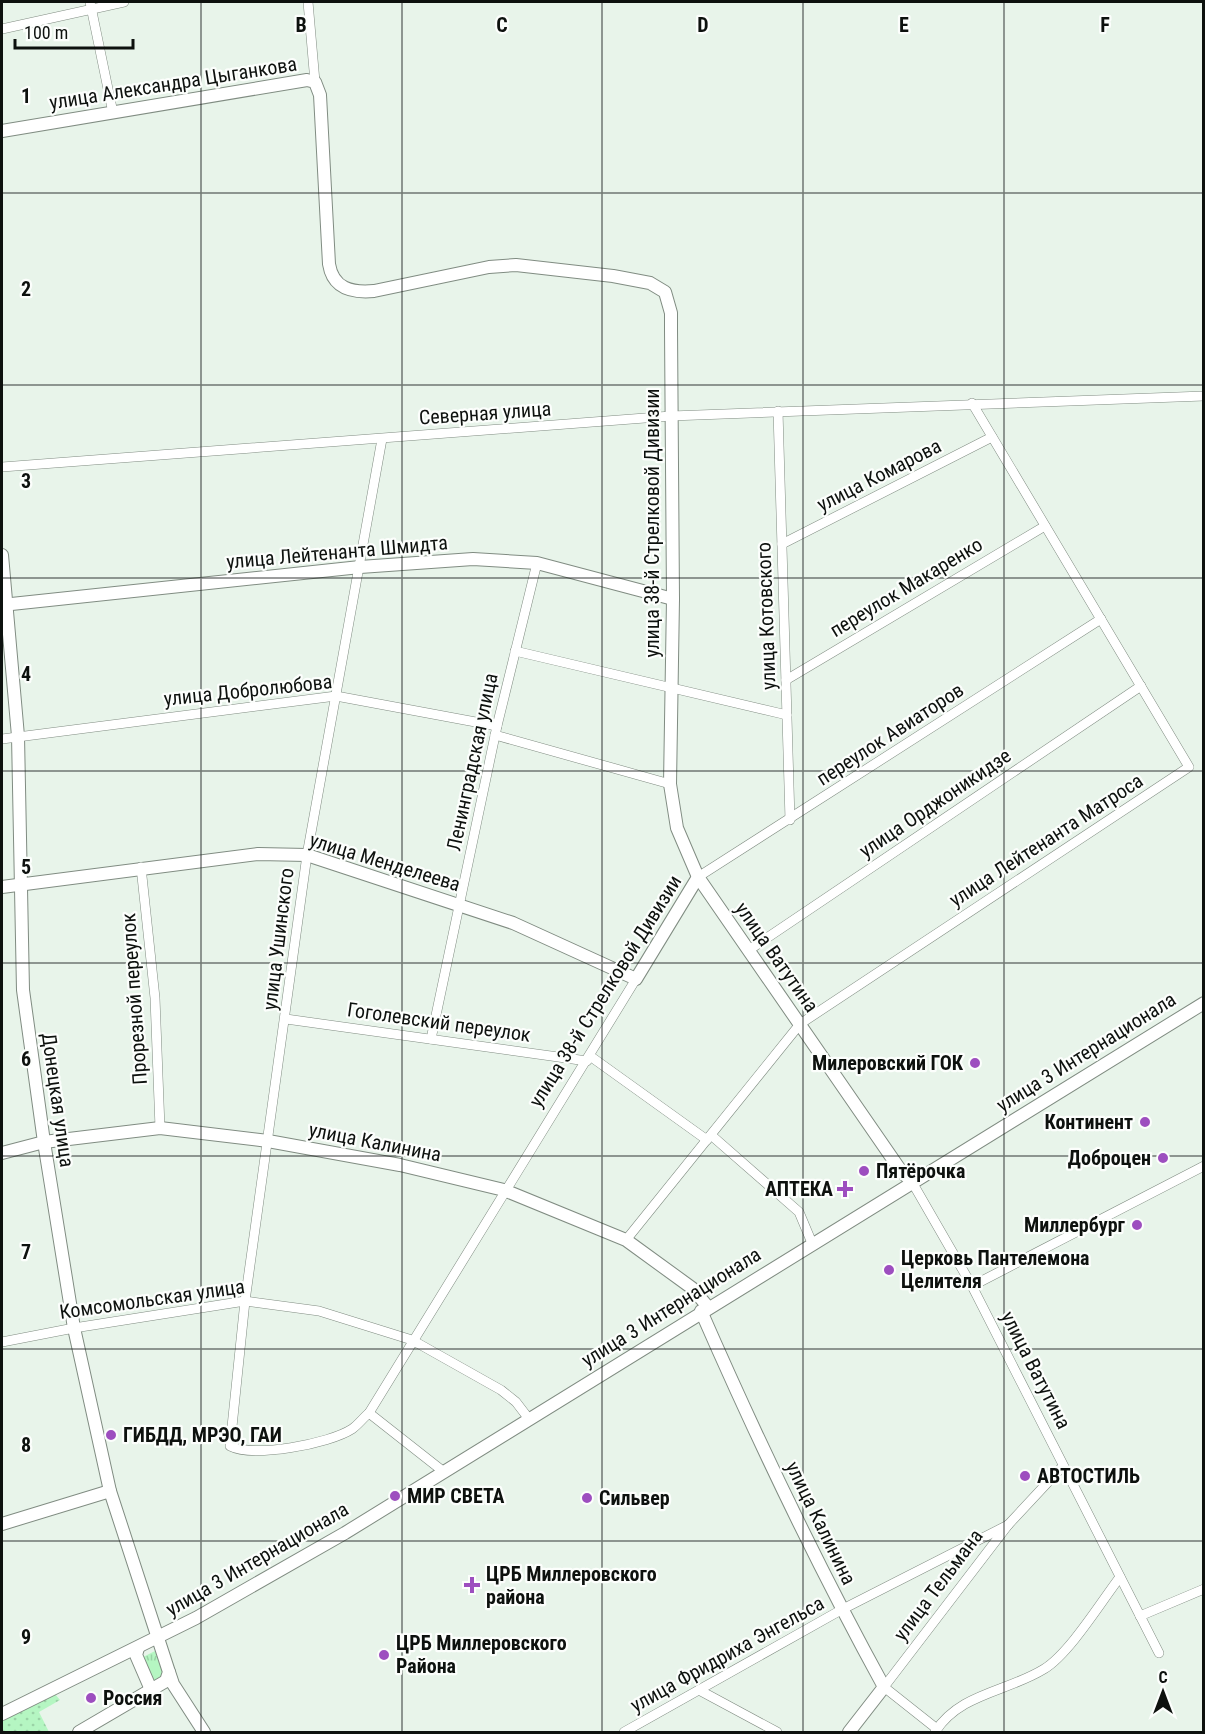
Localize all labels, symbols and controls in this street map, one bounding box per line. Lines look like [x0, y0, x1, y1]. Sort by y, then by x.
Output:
scale bar [15, 12, 134, 50]
text: B [295, 13, 307, 37]
text: C [496, 13, 508, 37]
text: D [697, 13, 709, 37]
text: E [899, 13, 909, 37]
text: F [1100, 13, 1110, 37]
text: 100 m [24, 22, 68, 43]
street label: улица Александра Цыганкова [48, 52, 298, 114]
text: 1 [21, 84, 31, 108]
text: 2 [21, 277, 31, 301]
street label: улица 38-й Стрелковой Дивизии [640, 388, 664, 658]
street label: Северная улица [418, 396, 552, 430]
street label: улица Комарова [813, 433, 945, 517]
text: 3 [21, 469, 31, 493]
street label: улица Лейтенанта Шмидта [225, 530, 449, 574]
street label: переулок Макаренко [825, 532, 987, 642]
street label: улица Котовского [751, 542, 781, 690]
text: 4 [21, 662, 31, 686]
street label: улица Добролюбова [163, 669, 333, 711]
street label: Ленинградская улица [441, 671, 503, 853]
street label: переулок Авиаторов [812, 678, 968, 790]
street label: улица Орджоникидзе [855, 743, 1015, 863]
street label: улица Лейтенанта Матроса [945, 768, 1147, 912]
street label: улица Менделеева [307, 828, 463, 896]
text: 5 [21, 855, 31, 879]
street label: улица Ушинского [257, 866, 299, 1012]
street label: улица 38-й Стрелковой Дивизии [524, 871, 686, 1111]
street label: улица Ватутина [730, 897, 824, 1017]
street label: Прорезной переулок [116, 912, 152, 1086]
street label: улица 3 Интернационала [992, 987, 1180, 1117]
street label: Гоголевский переулок [346, 997, 533, 1047]
street label: Донецкая улица [37, 1031, 79, 1169]
text: 6 [21, 1047, 31, 1071]
place label: Милеровский ГОК [812, 1051, 964, 1075]
marker: Милеровский ГОК [968, 1056, 982, 1070]
place label: Континент [1044, 1110, 1133, 1134]
marker: Континент [1138, 1115, 1152, 1129]
street label: улица Калинина [307, 1117, 443, 1167]
place label: Доброцен [1068, 1146, 1151, 1170]
marker: Доброцен [1156, 1151, 1170, 1165]
place label: Пятёрочка [876, 1159, 965, 1183]
marker: Пятёрочка [857, 1164, 871, 1178]
place label: АПТЕКА [765, 1177, 833, 1201]
marker: АПТЕКА [838, 1182, 852, 1196]
place label: Миллербург [1024, 1213, 1126, 1237]
marker: Миллербург [1130, 1218, 1144, 1232]
text: 7 [21, 1240, 31, 1264]
street label: улица 3 Интернационала [577, 1242, 765, 1372]
place label: Церковь Пантелемона Целителя [901, 1246, 1090, 1293]
marker: Церковь Пантелемона Целителя [882, 1263, 896, 1277]
street label: Комсомольская улица [58, 1274, 246, 1324]
street label: улица Ватутина [996, 1307, 1076, 1433]
place label: ГИБДД, МРЭО, ГАИ [123, 1423, 282, 1447]
marker: ГИБДД, МРЭО, ГАИ [104, 1428, 118, 1442]
text: 8 [21, 1433, 31, 1457]
street label: улица Калинина [781, 1457, 861, 1589]
place label: АВТОСТИЛЬ [1037, 1464, 1140, 1488]
marker: АВТОСТИЛЬ [1018, 1469, 1032, 1483]
place label: МИР СВЕТА [407, 1484, 505, 1508]
place label: Сильвер [599, 1486, 670, 1510]
marker: МИР СВЕТА [388, 1489, 402, 1503]
marker: Сильвер [580, 1491, 594, 1505]
street label: улица 3 Интернационала [161, 1497, 353, 1621]
street label: улица Тельмана [888, 1524, 988, 1646]
place label: ЦРБ Миллеровского района [486, 1562, 657, 1609]
marker: ЦРБ Миллеровского района [463, 1576, 481, 1594]
street label: улица Фридриха Энгельса [626, 1591, 828, 1717]
text: 9 [21, 1625, 31, 1649]
place label: ЦРБ Миллеровского Района [396, 1631, 567, 1678]
marker: ЦРБ Миллеровского Района [377, 1648, 391, 1662]
north arrow [1133, 1662, 1193, 1722]
text: С [1158, 1668, 1168, 1687]
place label: Россия [103, 1686, 162, 1710]
marker: Россия [84, 1691, 98, 1705]

